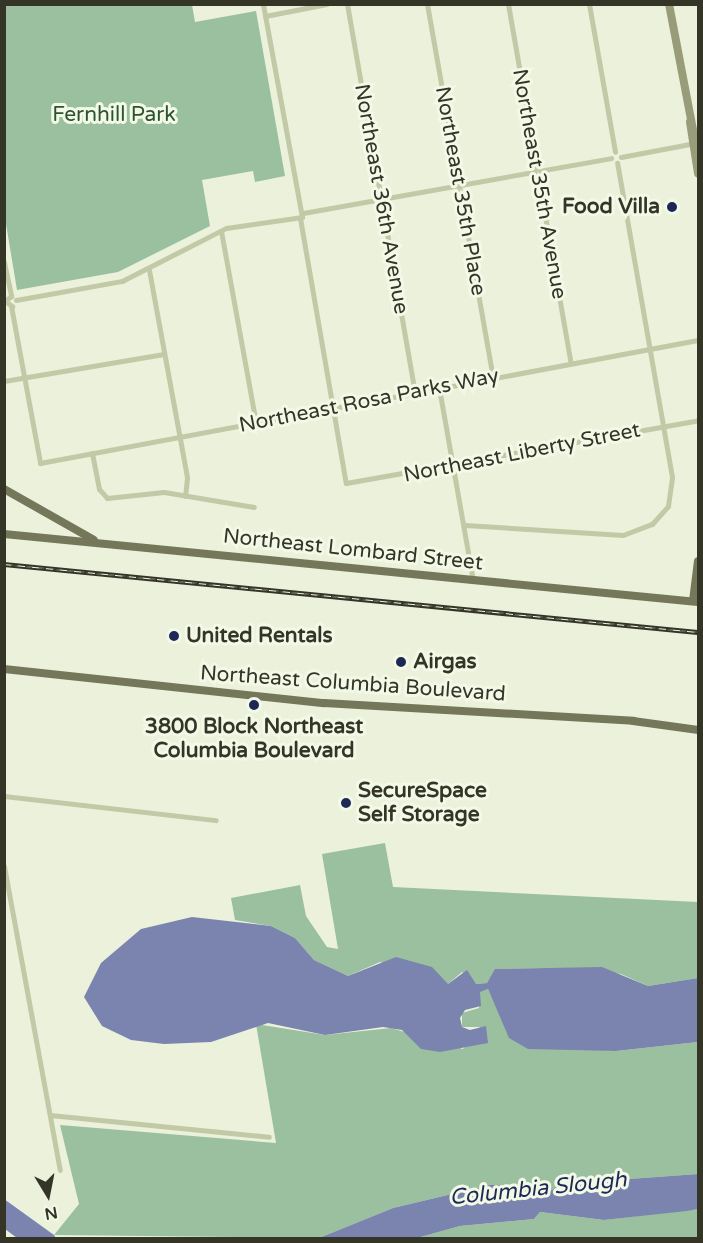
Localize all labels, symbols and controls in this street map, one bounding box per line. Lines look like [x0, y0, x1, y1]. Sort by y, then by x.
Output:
street label: Northeast 35th Avenue [506, 67, 572, 301]
street label: Northeast 36th Avenue [348, 82, 414, 316]
street label: Northeast 35th Place [429, 84, 491, 298]
park label: Fernhill Park [52, 102, 176, 128]
place label: Food Villa [562, 194, 660, 220]
marker: Food Villa [665, 200, 679, 214]
street label: Northeast Rosa Parks Way [237, 363, 501, 439]
street label: Northeast Liberty Street [402, 418, 642, 488]
street label: Northeast Lombard Street [222, 524, 484, 576]
place label: United Rentals [186, 623, 333, 649]
marker: United Rentals [167, 629, 181, 643]
place label: Airgas [413, 649, 477, 675]
marker: Airgas [394, 655, 408, 669]
street label: Northeast Columbia Boulevard [199, 661, 507, 707]
marker: 3800 Block Northeast Columbia Boulevard [247, 698, 261, 712]
place label: 3800 Block Northeast Columbia Boulevard [145, 714, 363, 764]
place label: SecureSpace Self Storage [358, 778, 487, 828]
marker: SecureSpace Self Storage [339, 796, 353, 810]
north arrow [18, 1165, 78, 1225]
water label: Columbia Slough [448, 1167, 628, 1211]
text: N [43, 1202, 59, 1224]

